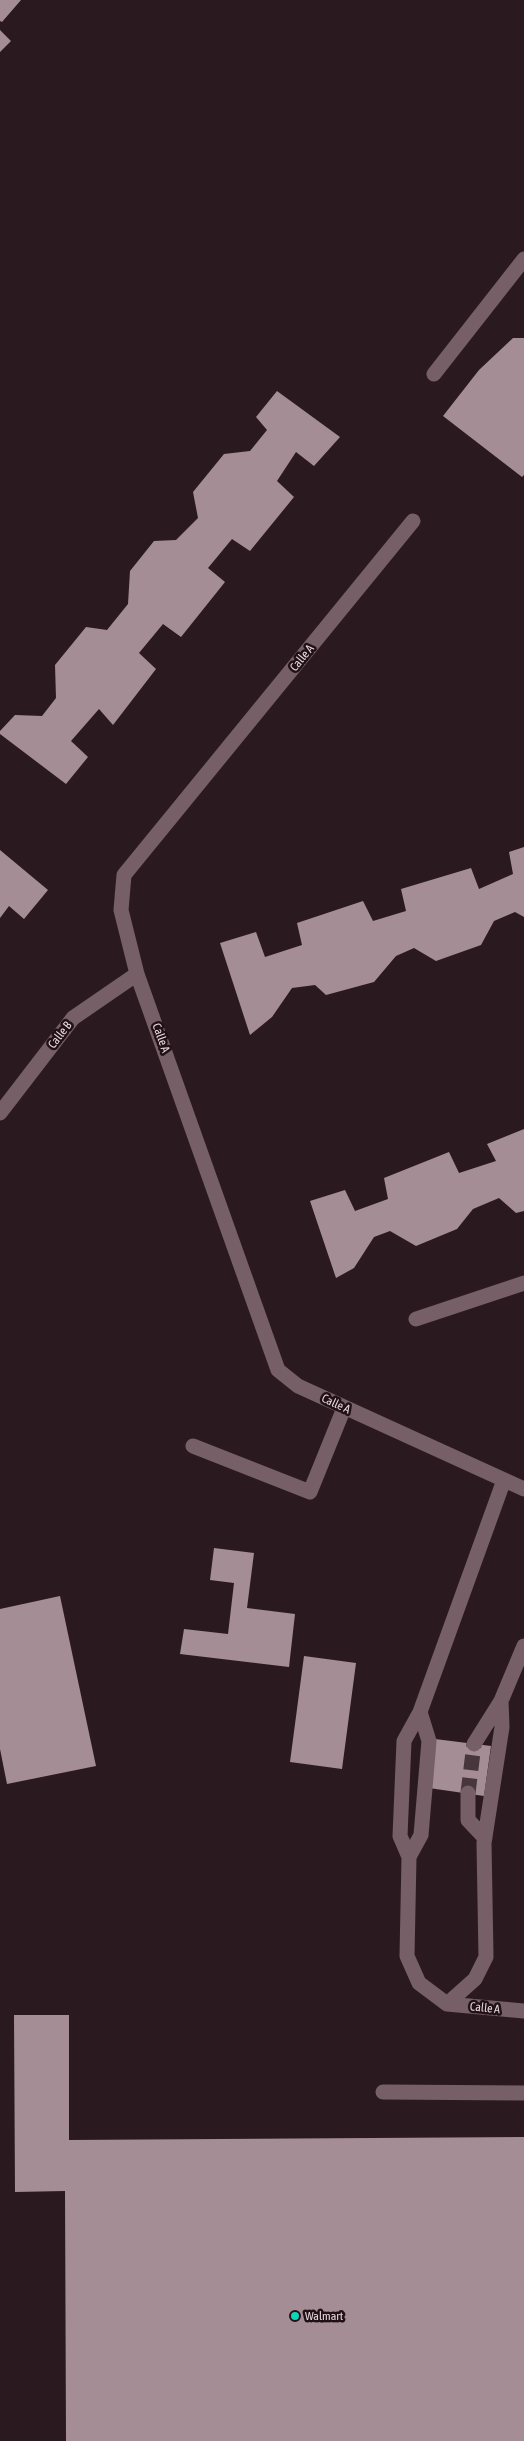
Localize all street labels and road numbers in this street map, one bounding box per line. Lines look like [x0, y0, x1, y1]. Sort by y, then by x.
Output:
street label: Calle A [287, 642, 317, 674]
street label: Calle B [45, 1019, 75, 1051]
street label: Calle A [149, 1021, 173, 1055]
street label: Calle A [319, 1391, 353, 1417]
street label: Calle A [469, 1999, 501, 2017]

